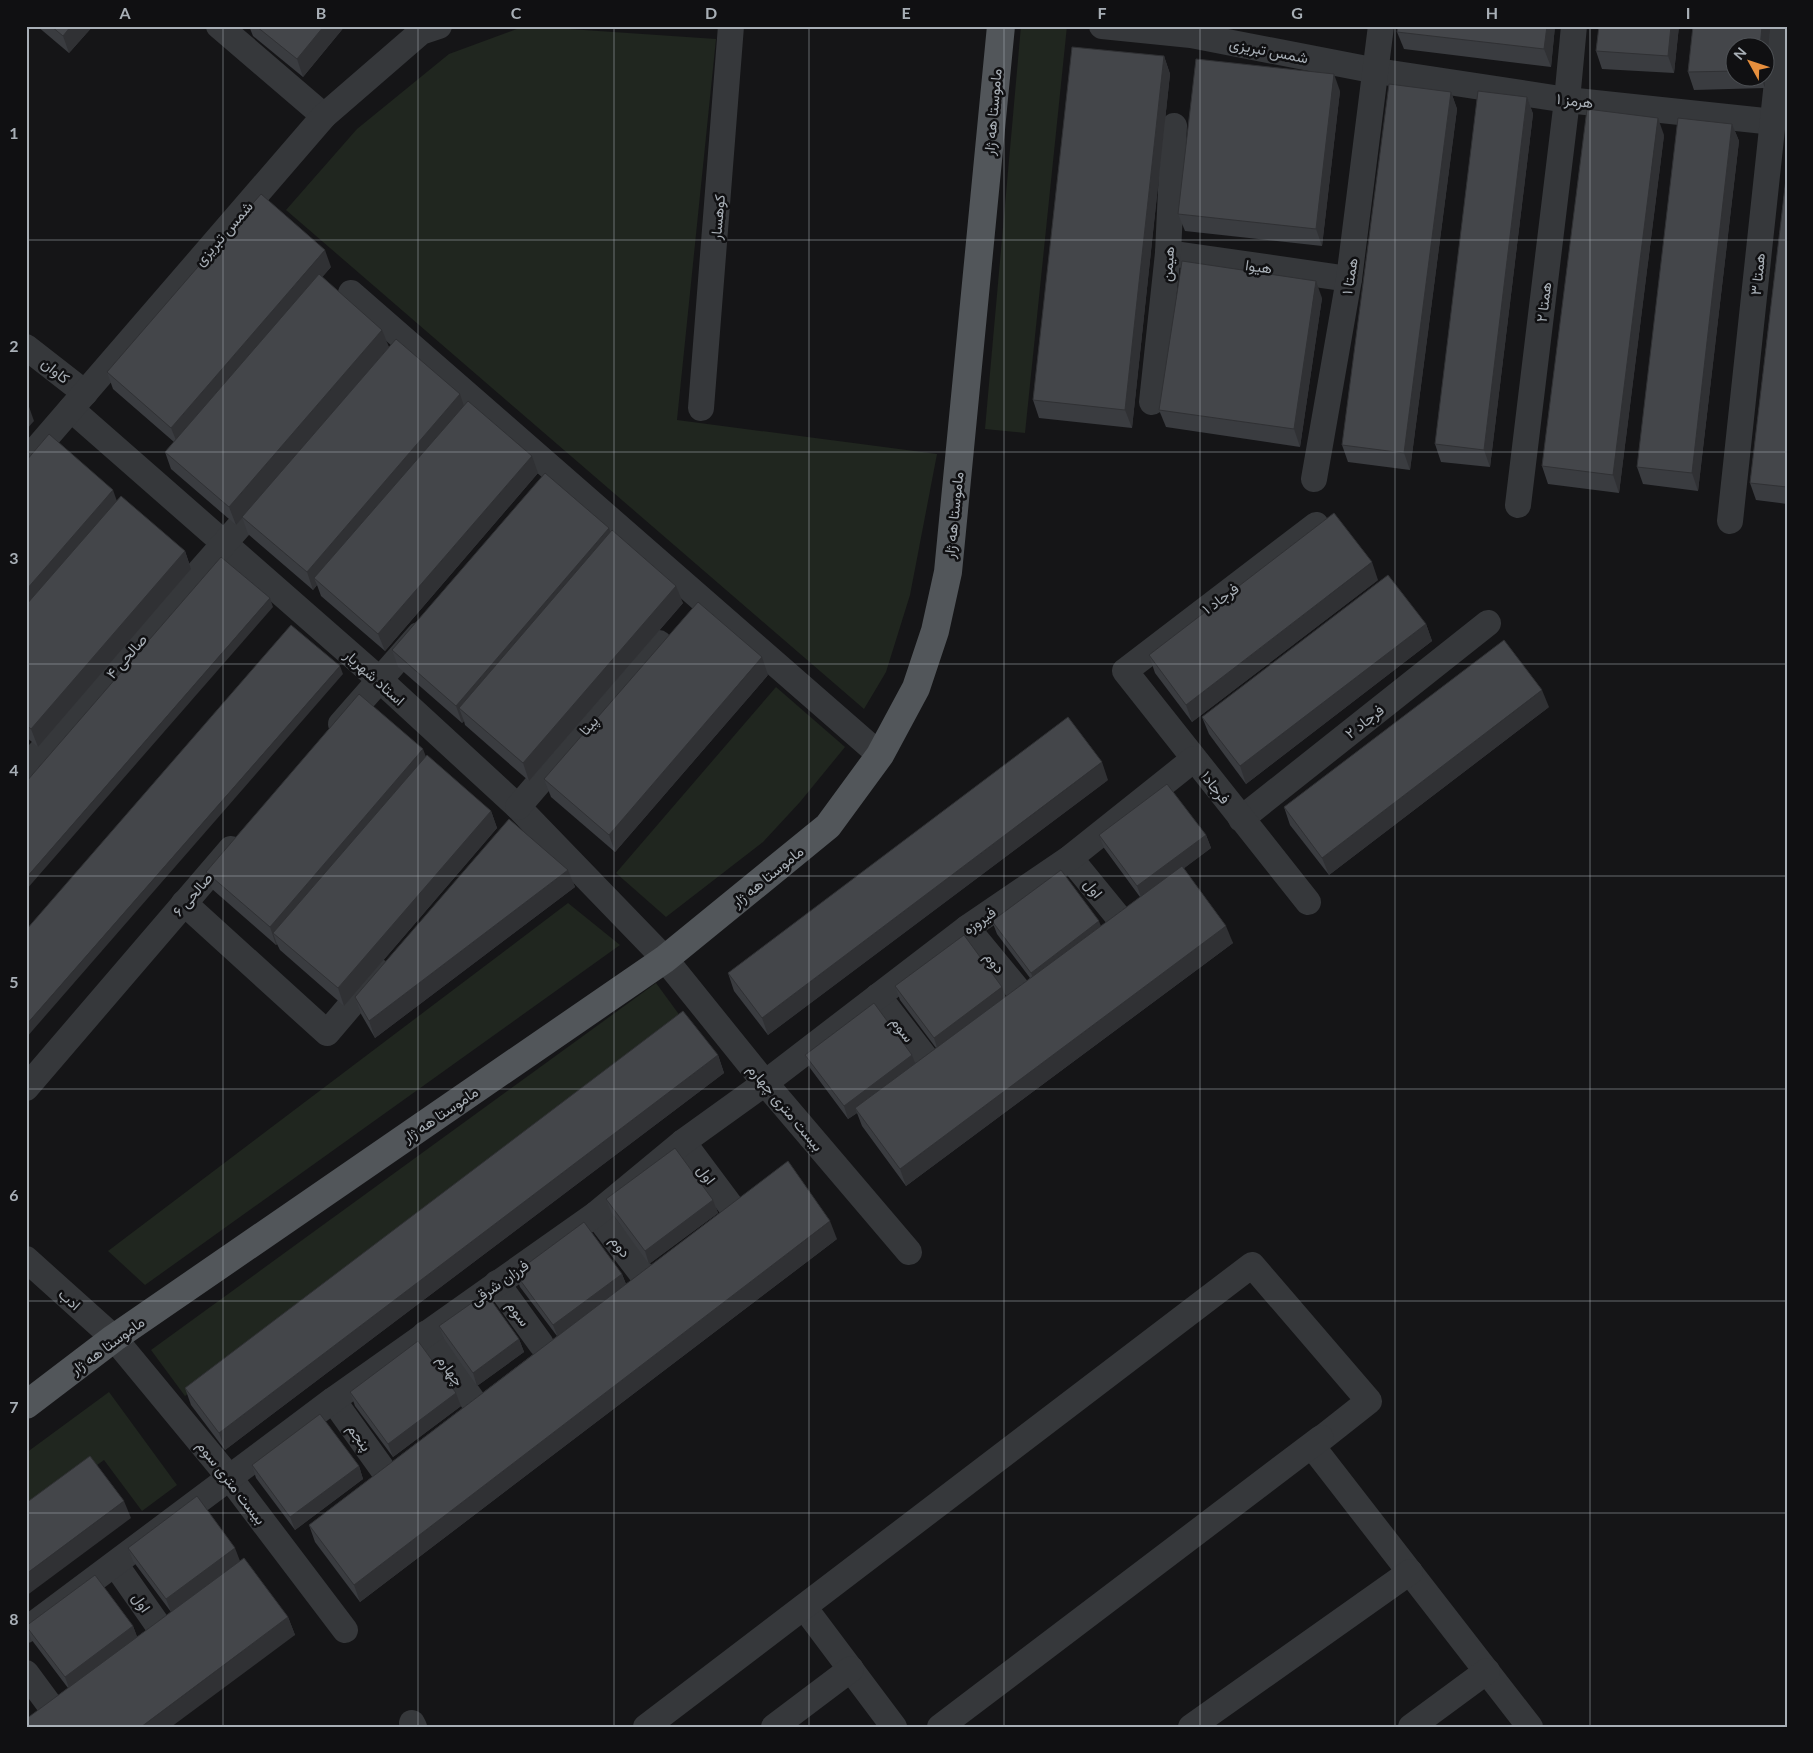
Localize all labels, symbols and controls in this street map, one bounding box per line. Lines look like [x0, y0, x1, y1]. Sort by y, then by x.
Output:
text: A [118, 3, 131, 22]
text: B [316, 3, 326, 22]
text: C [511, 3, 522, 22]
text: D [705, 3, 717, 22]
text: E [901, 3, 911, 22]
text: F [1097, 3, 1107, 22]
text: G [1291, 3, 1303, 22]
text: H [1486, 3, 1498, 22]
text: I [1686, 3, 1690, 22]
street label: شمس تبریزی [1228, 34, 1310, 68]
north arrow [1726, 38, 1776, 88]
text: N [1730, 44, 1750, 63]
street label: ماموستا هه ژار [979, 68, 1006, 157]
street label: هرمز ۱ [1555, 89, 1594, 112]
text: 1 [9, 123, 19, 142]
street label: کوهسار [706, 193, 729, 242]
street label: شمس تبریزی [190, 197, 258, 270]
street label: هیمن [1156, 246, 1179, 283]
street label: همتا ۳ [1746, 252, 1768, 296]
street label: هیوا [1244, 255, 1274, 278]
street label: همتا ۱ [1337, 256, 1361, 296]
street label: همتا ۲ [1532, 281, 1554, 323]
text: 2 [9, 336, 19, 355]
street label: کاوان [38, 353, 74, 388]
street label: ماموستا هه ژار [939, 471, 967, 560]
text: 3 [9, 548, 19, 567]
street label: فرجاد ۱ [1198, 578, 1242, 618]
street label: صالحی ۴ [102, 630, 152, 683]
street label: استاد شهریار [340, 645, 409, 709]
street label: فرجاد ۲ [1341, 700, 1388, 743]
street label: پیتا [575, 711, 603, 740]
text: 4 [9, 760, 19, 779]
street label: فرجاد۱ [1197, 767, 1235, 808]
street label: ماموستا هه ژار [727, 842, 807, 912]
street label: صالحی ۶ [168, 869, 217, 921]
street label: اول [1080, 875, 1107, 902]
street label: فیروزه [959, 902, 1000, 939]
street label: دوم [979, 947, 1009, 978]
text: 5 [9, 972, 19, 991]
street label: سوم [886, 1013, 919, 1047]
street label: بیست متری چهارم [743, 1060, 828, 1156]
street label: ماموستا هه ژار [398, 1082, 482, 1147]
street label: اول [693, 1161, 720, 1188]
text: 6 [9, 1185, 19, 1204]
street label: دوم [605, 1231, 635, 1262]
street label: فرزان شرقی [466, 1255, 533, 1310]
street label: ادب [54, 1284, 85, 1314]
street label: سوم [502, 1297, 534, 1331]
street label: ماموستا هه ژار [66, 1312, 148, 1379]
street label: چهارم [432, 1351, 468, 1390]
text: 7 [9, 1397, 19, 1416]
street label: پنجم [342, 1420, 376, 1455]
street label: بیست متری سوم [192, 1437, 270, 1529]
street label: اول [128, 1589, 155, 1616]
text: 8 [9, 1609, 19, 1628]

